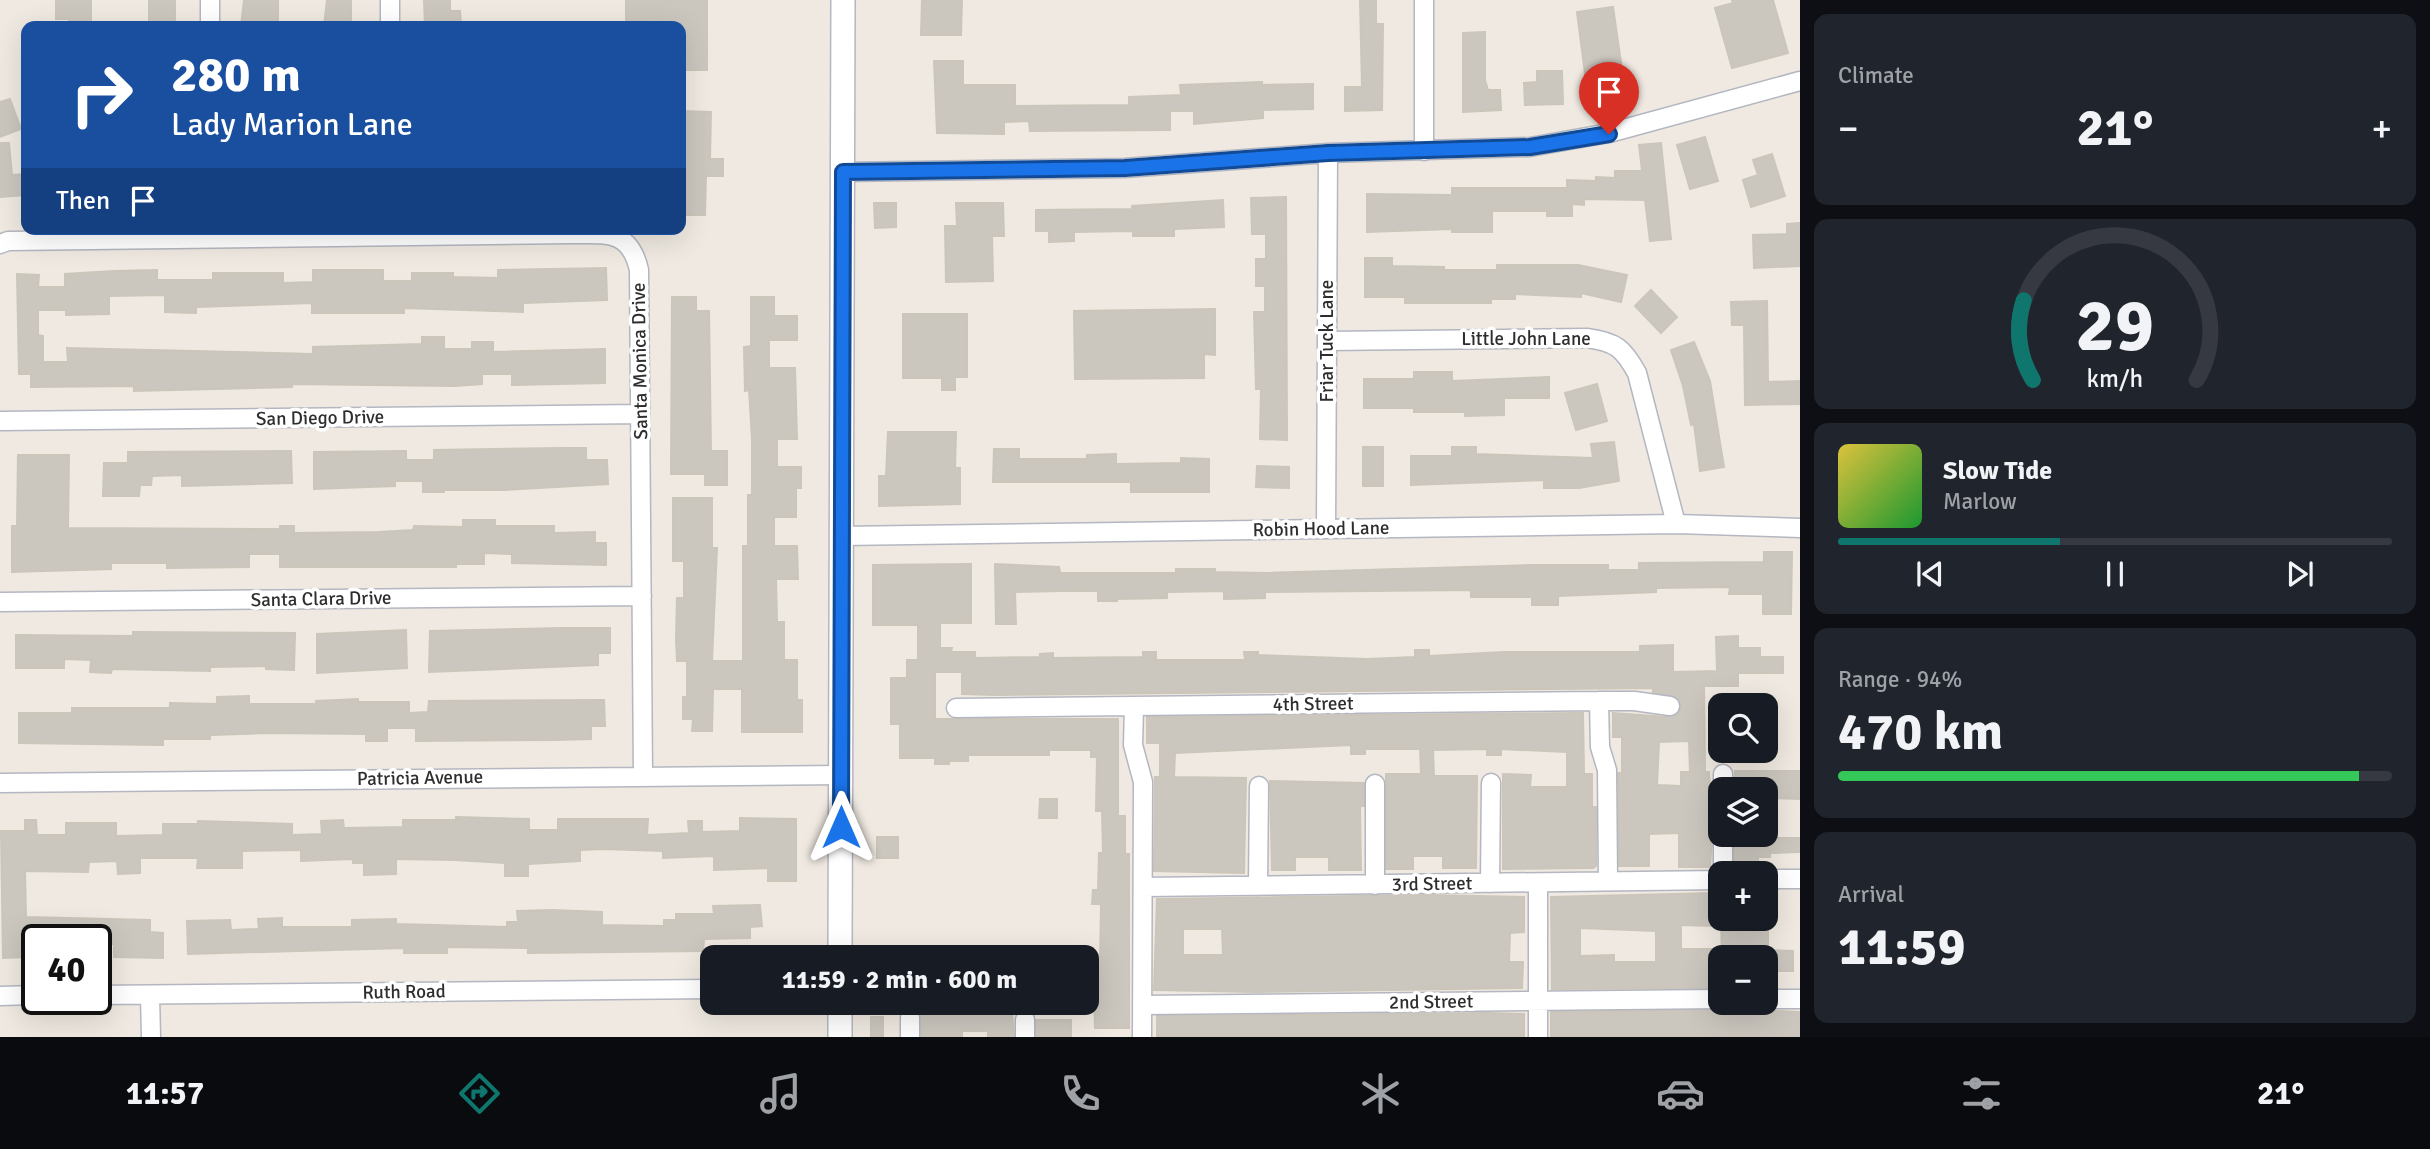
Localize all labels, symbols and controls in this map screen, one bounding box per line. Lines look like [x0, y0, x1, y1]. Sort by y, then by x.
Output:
text: 280 m [171, 45, 301, 105]
icon: right [56, 49, 147, 140]
text: Climate [1838, 61, 1914, 90]
pin [1579, 62, 1639, 134]
icon: arrive [1590, 73, 1628, 111]
text: 21° [2077, 96, 2153, 160]
text: Lady Marion Lane [171, 105, 413, 144]
text: − [1838, 105, 1859, 152]
text: + [2371, 105, 2392, 152]
icon: arrive [124, 182, 162, 220]
text: Then [56, 185, 110, 217]
street label: Friar Tuck Lane [1315, 280, 1339, 402]
street label: Santa Monica Drive [627, 282, 653, 440]
text: 29 [2076, 282, 2154, 371]
street label: Little John Lane [1461, 327, 1591, 351]
text: km/h [2087, 363, 2143, 394]
street label: San Diego Drive [256, 405, 384, 431]
text: Slow Tide [1943, 455, 2052, 487]
text: Marlow [1943, 487, 2017, 516]
street label: Robin Hood Lane [1252, 516, 1390, 542]
icon: previous [1911, 555, 1949, 593]
icon: pause [2096, 555, 2134, 593]
icon: next [2281, 555, 2319, 593]
street label: Santa Clara Drive [250, 586, 392, 612]
text: Range · 94% [1838, 665, 1962, 694]
street label: 4th Street [1272, 691, 1354, 717]
map controls [1708, 693, 1778, 1015]
button: search [1708, 693, 1778, 763]
text: 470 km [1838, 700, 2003, 764]
street label: Patricia Avenue [357, 765, 483, 791]
button: layers [1708, 777, 1778, 847]
position arrow [804, 790, 878, 864]
button: + [1708, 861, 1778, 931]
street label: 3rd Street [1391, 871, 1473, 897]
text: Arrival [1838, 880, 1904, 909]
text: 11:59 [1838, 915, 1966, 979]
speed limit sign: 40 [21, 924, 112, 1015]
button: − [1708, 945, 1778, 1015]
text: 11:59 · 2 min · 600 m [782, 964, 1017, 996]
street label: Ruth Road [362, 979, 446, 1005]
street label: 2nd Street [1389, 989, 1474, 1015]
icon: directions [455, 1069, 504, 1118]
icon: music [756, 1069, 805, 1118]
icon: phone [1056, 1069, 1105, 1118]
icon: climate [1356, 1069, 1405, 1118]
icon: car [1656, 1069, 1705, 1118]
icon: filters [1957, 1069, 2006, 1118]
text: 11:57 [126, 1074, 204, 1113]
text: 21° [2257, 1074, 2304, 1113]

